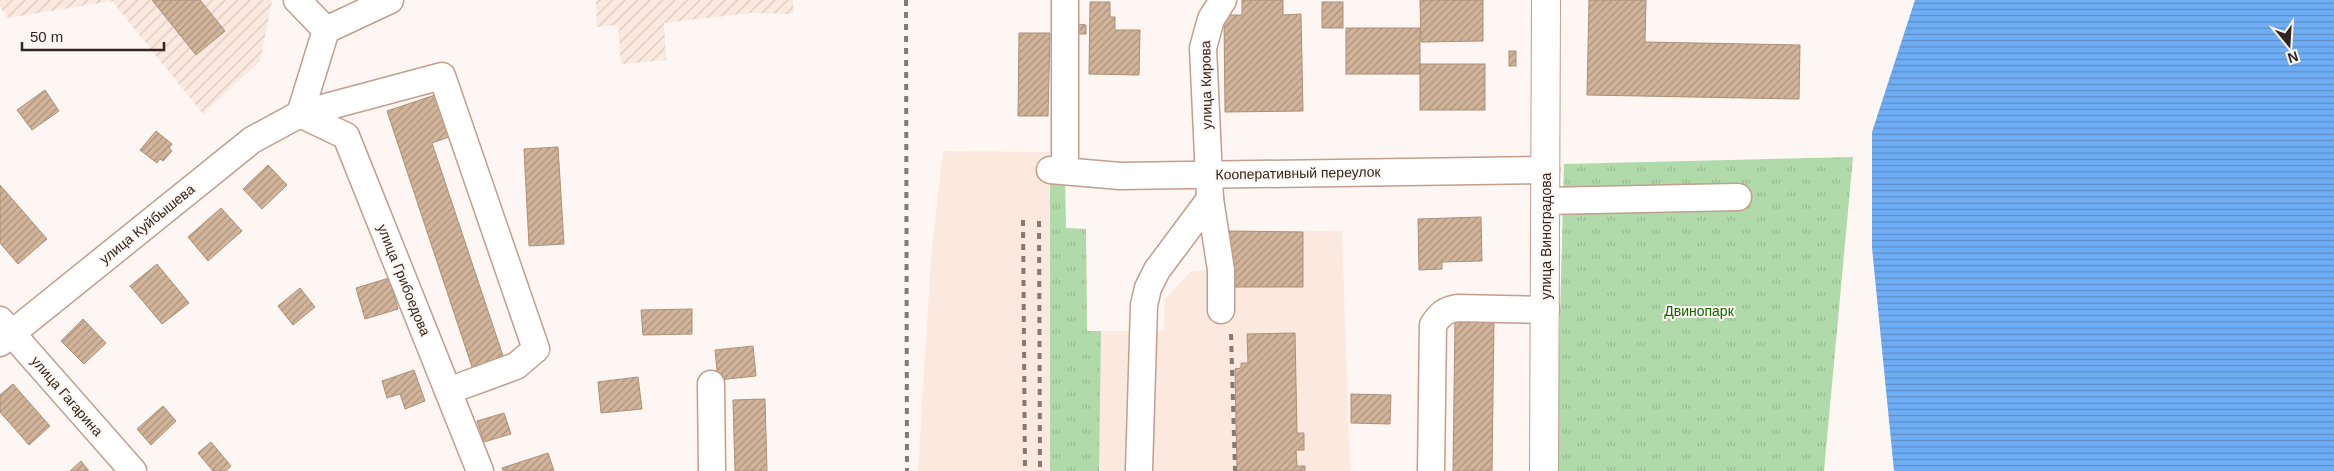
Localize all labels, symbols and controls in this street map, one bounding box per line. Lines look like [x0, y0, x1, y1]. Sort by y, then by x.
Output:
scale bar [22, 20, 165, 52]
north arrow [2264, 20, 2314, 70]
text: 50 m [30, 28, 63, 45]
street label: улица Кирова [1197, 40, 1215, 130]
text: N [2286, 48, 2300, 67]
street label: Кооперативный переулок [1215, 164, 1382, 182]
street label: улица Виноградова [1538, 172, 1554, 299]
street label: улица Куйбышева [96, 181, 198, 267]
street label: улица Грибоедова [374, 222, 434, 338]
park label: Двинопарк [1664, 303, 1735, 319]
street label: улица Гагарина [28, 353, 106, 439]

